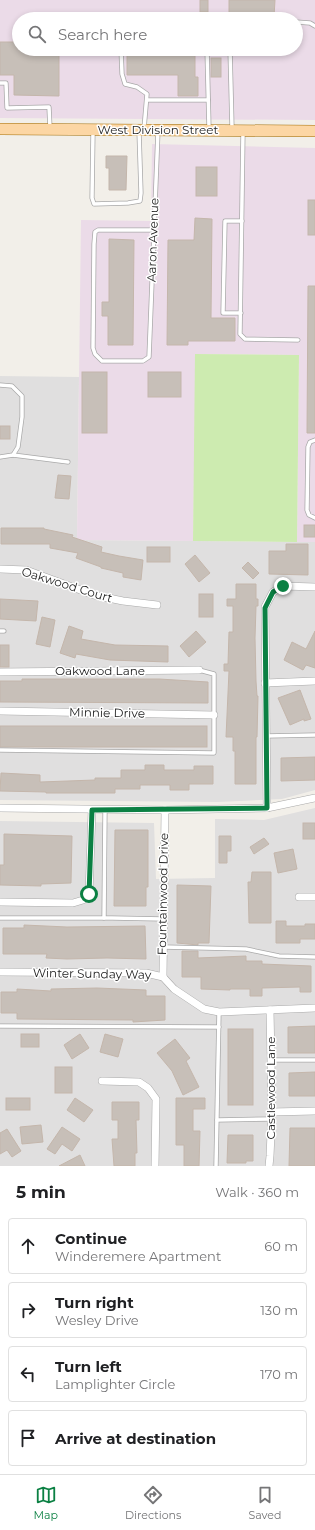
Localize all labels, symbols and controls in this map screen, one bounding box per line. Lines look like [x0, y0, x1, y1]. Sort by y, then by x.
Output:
search box [12, 12, 303, 56]
icon: search [26, 23, 48, 45]
text: Search here [58, 25, 147, 44]
street label: West Division Street [98, 122, 219, 137]
street label: Aaron Avenue [144, 198, 161, 282]
street label: Oakwood Court [20, 564, 115, 606]
route end [274, 577, 292, 595]
street label: Oakwood Lane [55, 663, 145, 678]
street label: Minnie Drive [69, 704, 145, 721]
street label: Fountainwood Drive [154, 833, 171, 955]
route start [80, 885, 98, 903]
street label: Winter Sunday Way [33, 965, 152, 982]
street label: Castlewood Lane [263, 1037, 278, 1139]
text: 5 min [16, 1182, 66, 1202]
text: Walk · 360 m [215, 1184, 299, 1200]
text: Continue [55, 1229, 127, 1248]
icon: ahead [17, 1235, 39, 1257]
text: 60 m [264, 1238, 298, 1254]
text: Winderemere Apartment [55, 1248, 221, 1264]
text: Turn right [55, 1293, 134, 1312]
icon: right [17, 1299, 39, 1321]
text: 130 m [260, 1302, 298, 1318]
text: Wesley Drive [55, 1312, 139, 1328]
text: Turn left [55, 1357, 122, 1376]
icon: left [17, 1363, 39, 1385]
text: 170 m [260, 1366, 298, 1382]
text: Lamplighter Circle [55, 1376, 175, 1392]
icon: arrive [17, 1427, 39, 1449]
text: Arrive at destination [55, 1429, 216, 1448]
tab: Map [34, 1484, 58, 1522]
tab: Directions [125, 1484, 181, 1522]
tab: Saved [248, 1484, 281, 1522]

